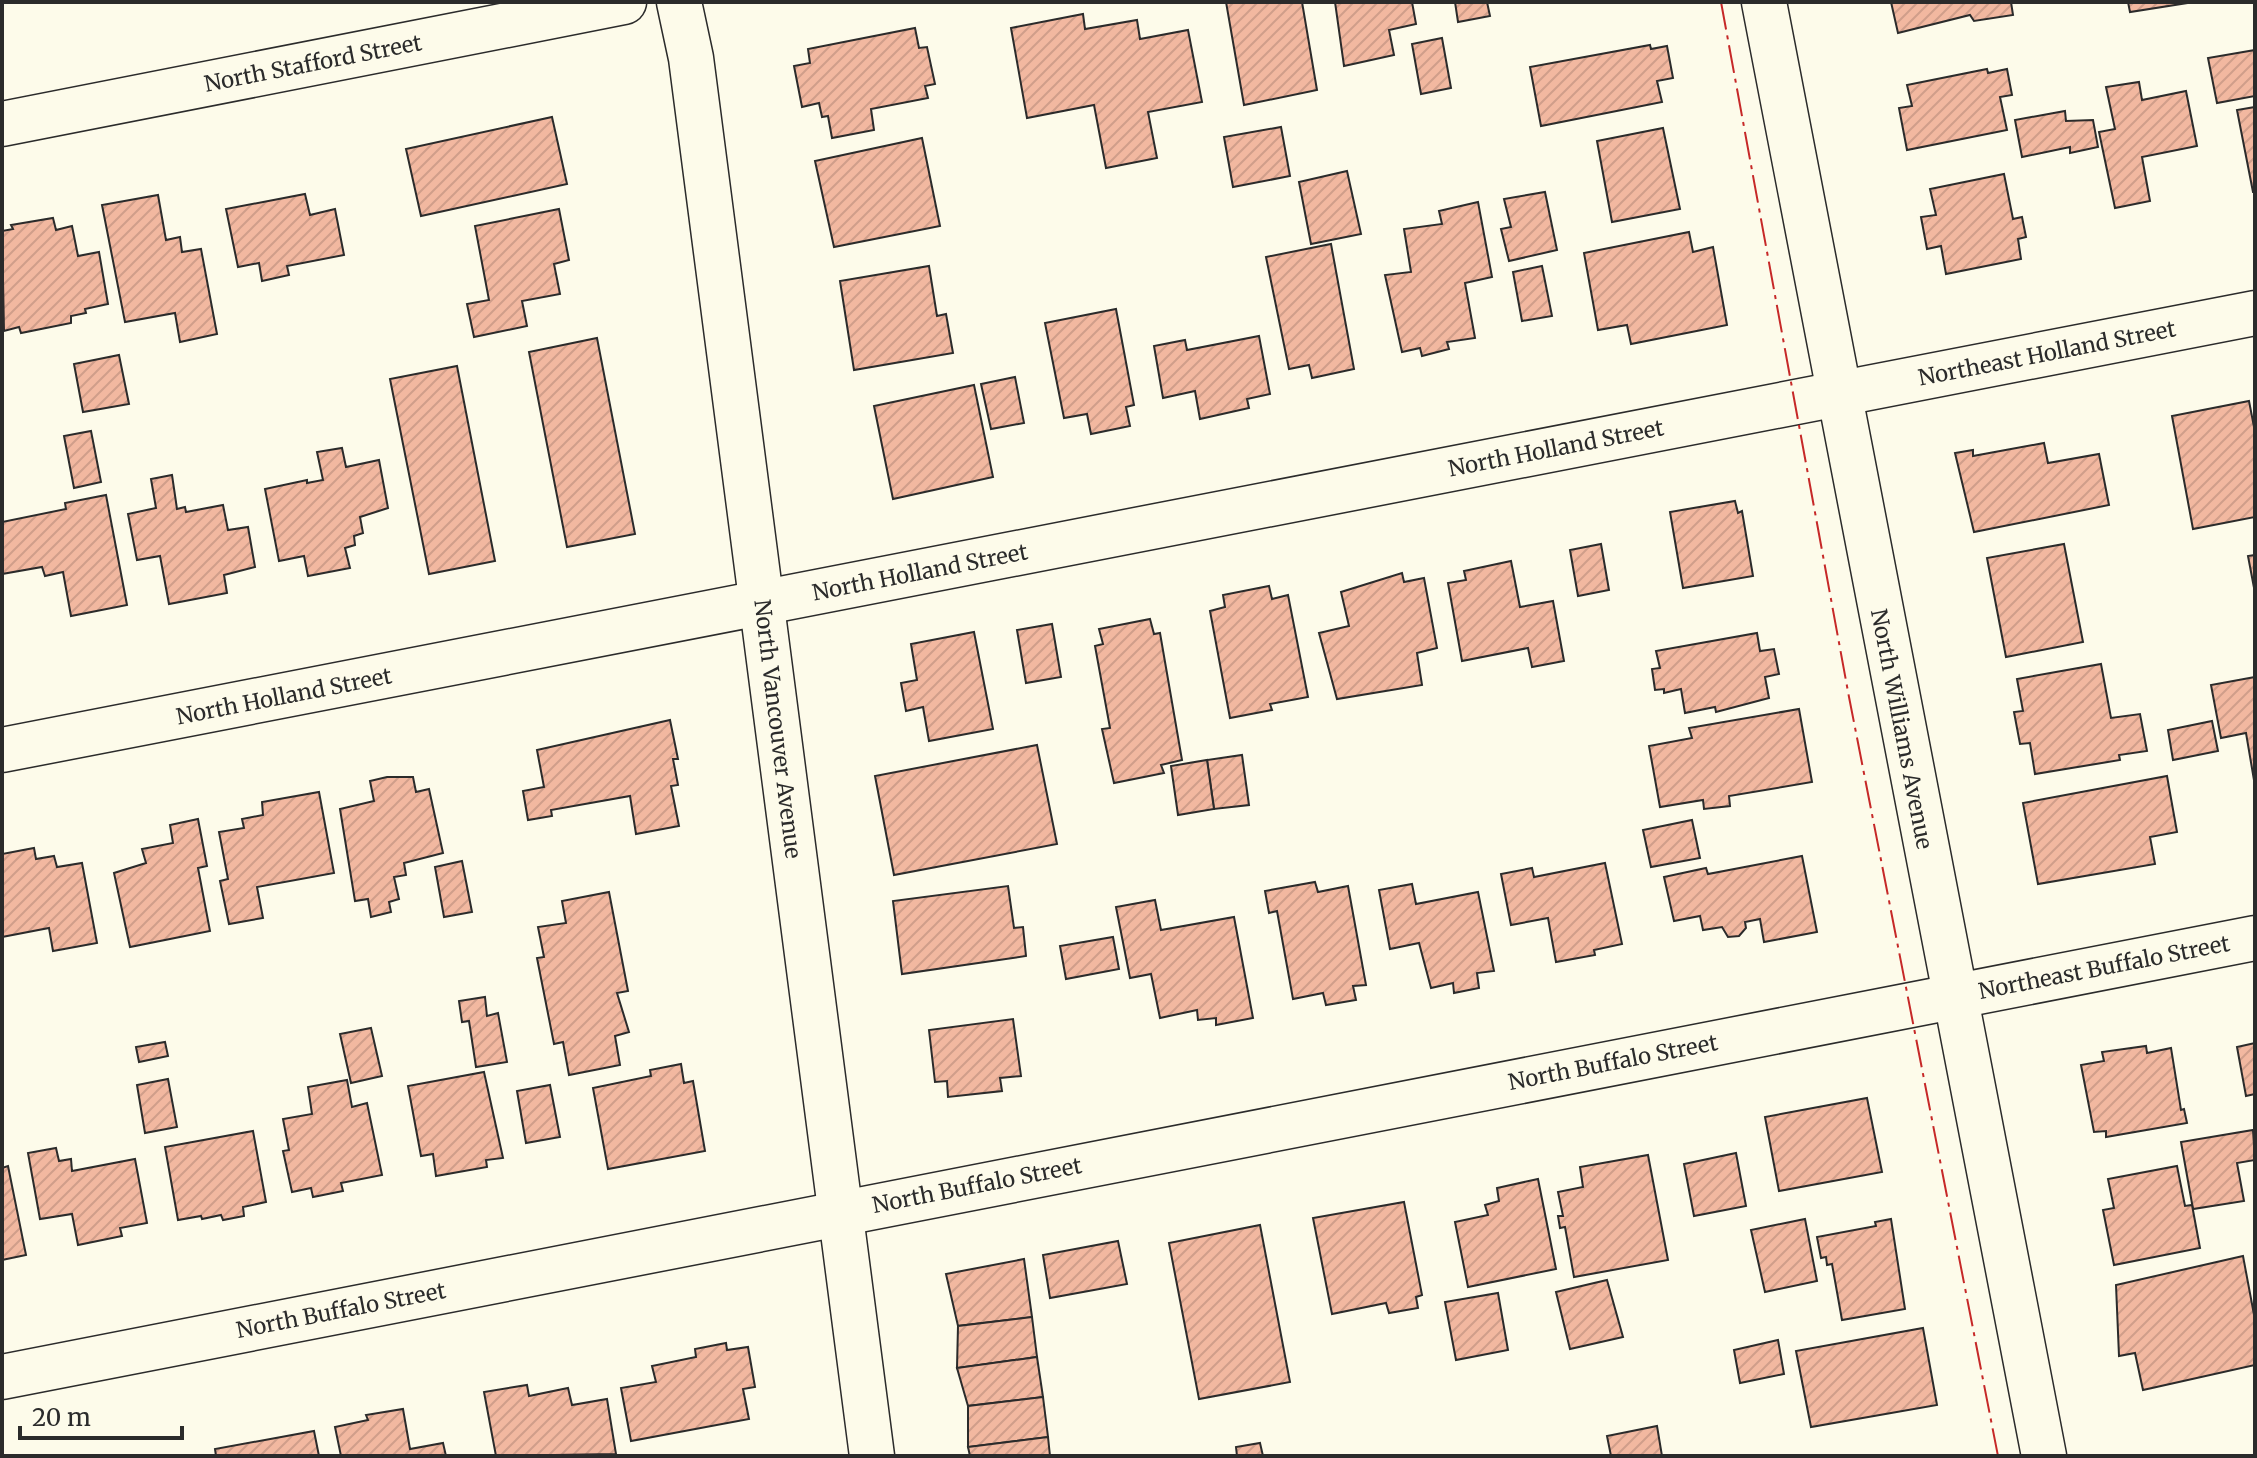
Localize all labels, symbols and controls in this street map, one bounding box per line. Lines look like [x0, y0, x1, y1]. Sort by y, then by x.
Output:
street label: North Stafford Street [202, 28, 425, 98]
street label: Northeast Holland Street [1916, 314, 2179, 392]
street label: North Holland Street [1446, 413, 1667, 483]
street label: North Holland Street [810, 537, 1031, 607]
street label: North Vancouver Avenue [748, 598, 808, 860]
street label: North Williams Avenue [1865, 606, 1939, 852]
street label: North Holland Street [174, 661, 395, 731]
street label: Northeast Buffalo Street [1976, 929, 2232, 1005]
street label: North Buffalo Street [1506, 1028, 1720, 1096]
street label: North Buffalo Street [870, 1151, 1084, 1219]
street label: North Buffalo Street [234, 1276, 448, 1344]
scale bar [20, 1390, 182, 1440]
text: 20 m [32, 1402, 91, 1433]

